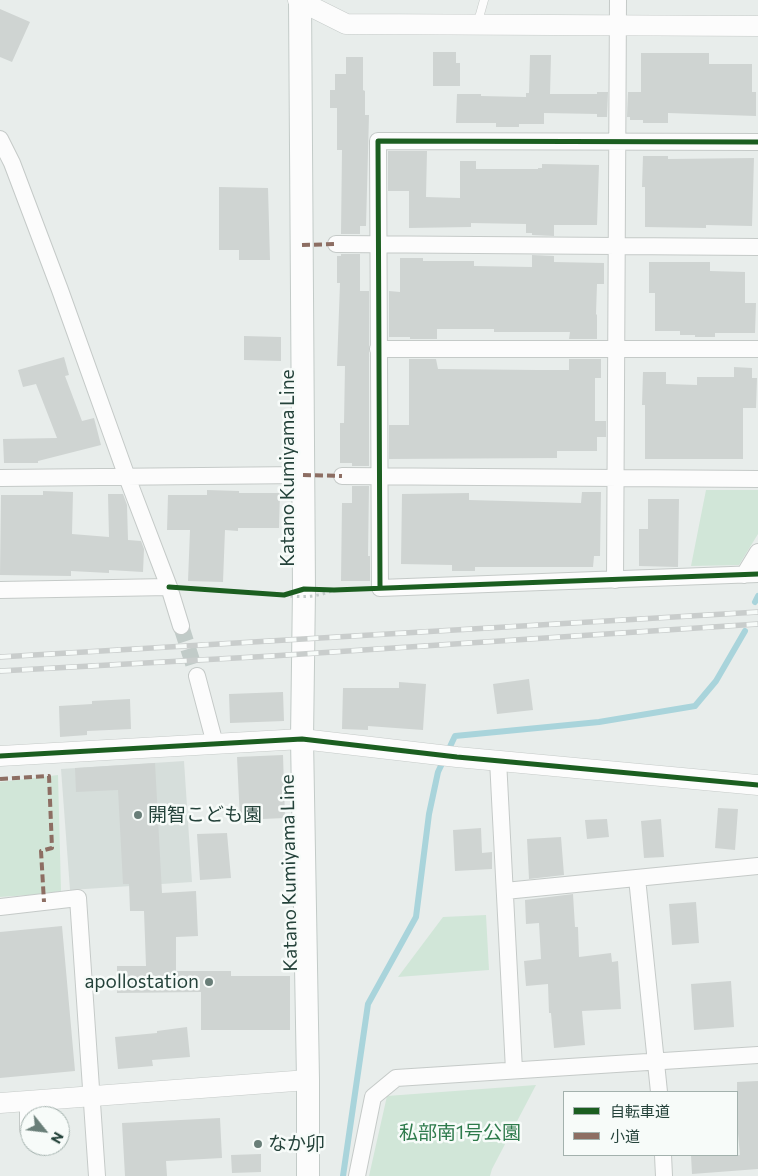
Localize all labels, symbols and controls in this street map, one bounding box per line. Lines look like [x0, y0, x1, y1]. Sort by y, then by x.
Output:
street label: Katano Kumiyama Line [277, 369, 299, 567]
street label: Katano Kumiyama Line [276, 774, 302, 972]
place label: 開智こども園 [148, 804, 262, 826]
marker: 開智こども園 [132, 809, 144, 821]
place label: apollostation [84, 971, 199, 993]
marker: apollostation [203, 976, 215, 988]
legend [563, 1091, 738, 1156]
text: 自転車道 [610, 1102, 670, 1120]
north arrow [20, 1106, 70, 1156]
park label: 私部南1号公園 [399, 1122, 521, 1144]
text: 小道 [610, 1127, 640, 1145]
text: N [48, 1129, 68, 1147]
place label: なか卯 [268, 1133, 325, 1155]
marker: なか卯 [252, 1138, 264, 1150]

